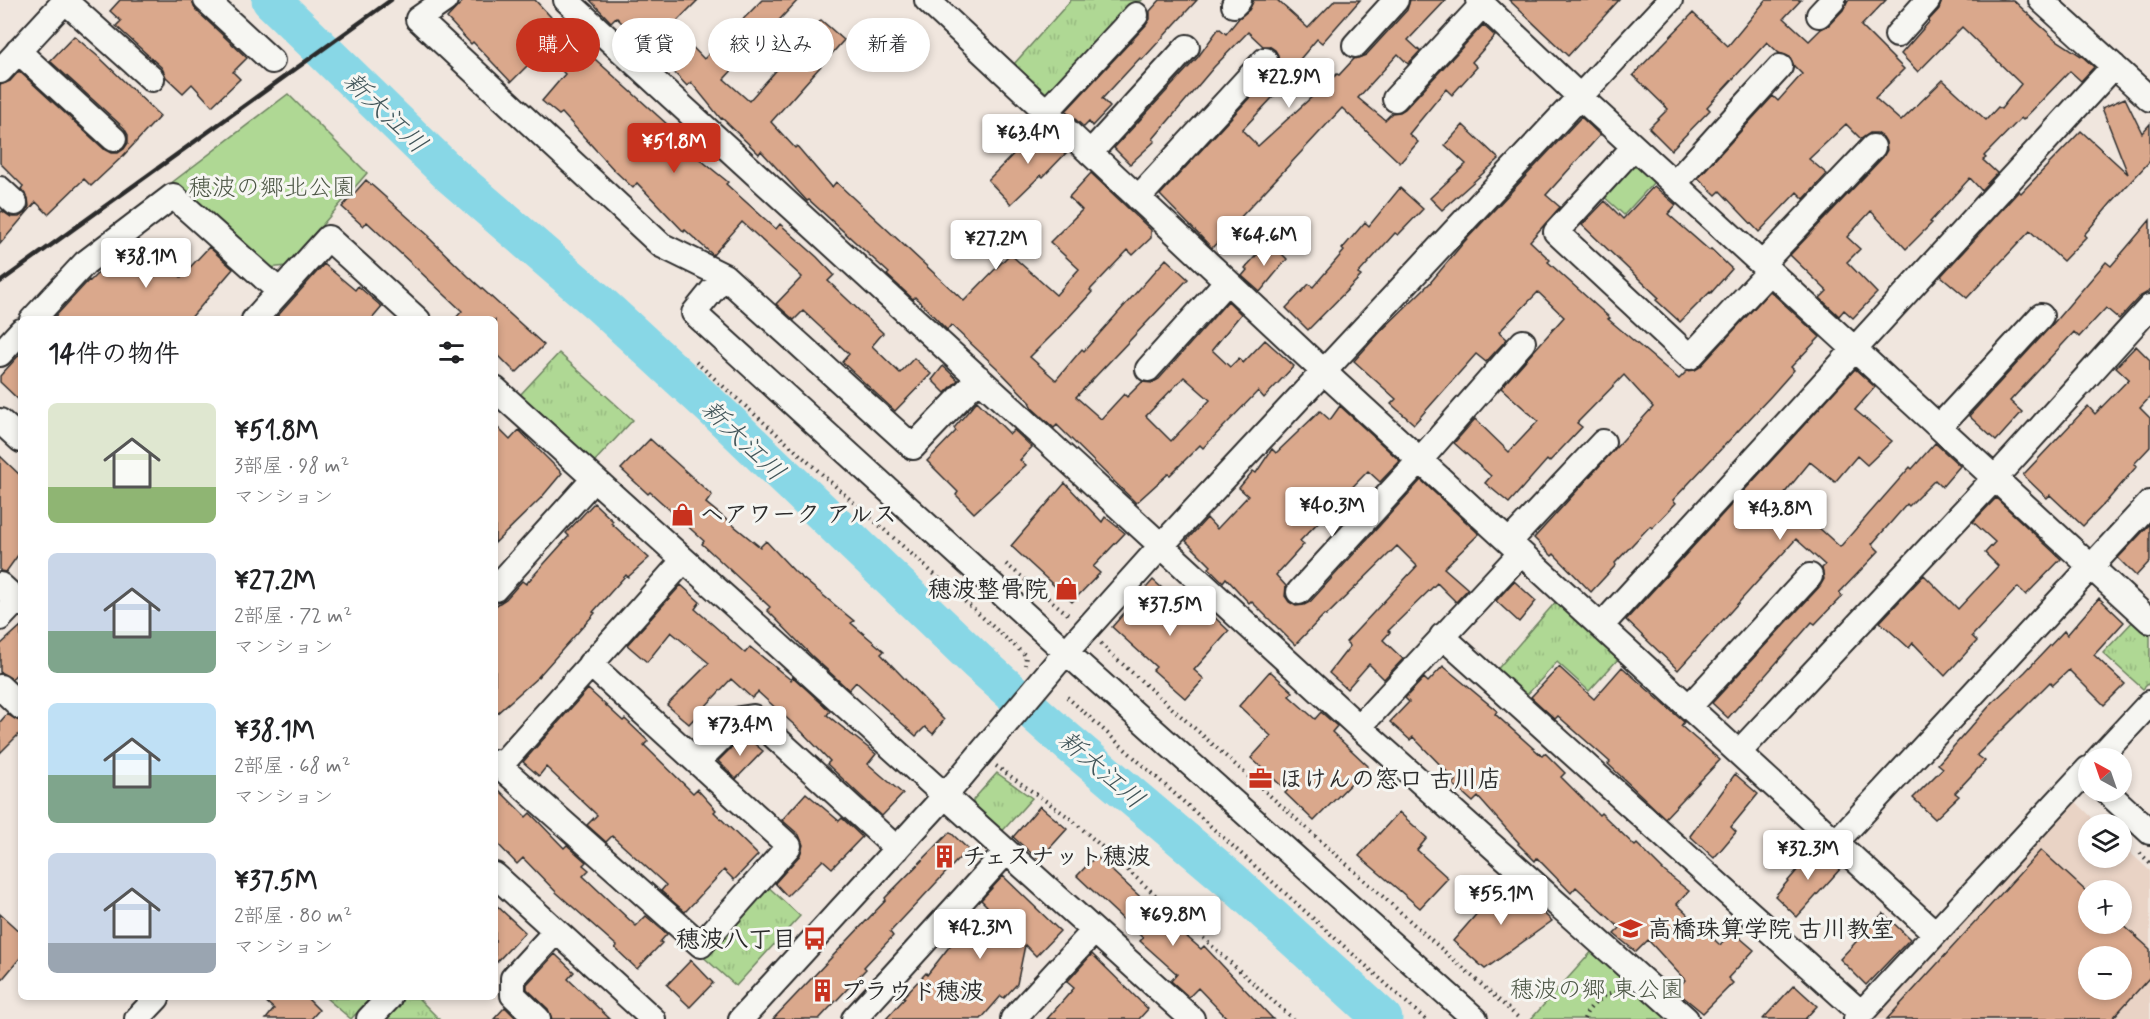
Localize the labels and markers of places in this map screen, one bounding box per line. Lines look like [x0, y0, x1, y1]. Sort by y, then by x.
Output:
pin: ¥22.9M [1240, 58, 1338, 109]
pin: ¥63.4M [979, 114, 1077, 165]
pin: ¥51.8M [625, 123, 723, 174]
pin: ¥64.6M [1215, 216, 1313, 267]
pin: ¥27.2M [947, 220, 1045, 271]
pin: ¥38.1M [97, 238, 195, 289]
pin: ¥40.3M [1283, 487, 1381, 538]
pin: ¥43.8M [1731, 490, 1829, 541]
place label: ヘアワーク アルス [700, 500, 897, 531]
shop icon: ヘアワーク アルス [669, 501, 695, 527]
place label: 穂波整骨院 [928, 575, 1048, 606]
shop icon: 穂波整骨院 [1053, 576, 1079, 602]
pin: ¥37.5M [1121, 586, 1219, 637]
pin: ¥73.4M [691, 706, 789, 757]
place label: ほけんの窓口 古川店 [1279, 765, 1501, 796]
office icon: ほけんの窓口 古川店 [1248, 766, 1274, 792]
pin: ¥32.3M [1759, 830, 1857, 881]
place label: チェスナット穂波 [962, 842, 1151, 873]
building icon: チェスナット穂波 [931, 843, 957, 869]
pin: ¥55.1M [1452, 875, 1550, 926]
pin: ¥69.8M [1124, 896, 1222, 947]
pin: ¥42.3M [931, 909, 1029, 960]
place label: 高橋珠算学院 古川教室 [1648, 915, 1894, 946]
school or university icon: 高橋珠算学院 古川教室 [1617, 916, 1643, 942]
place label: 穂波八丁目 [676, 925, 796, 956]
bus stop icon: 穂波八丁目 [801, 926, 827, 952]
place label: プラウド穂波 [840, 977, 984, 1008]
building icon: プラウド穂波 [809, 978, 835, 1004]

